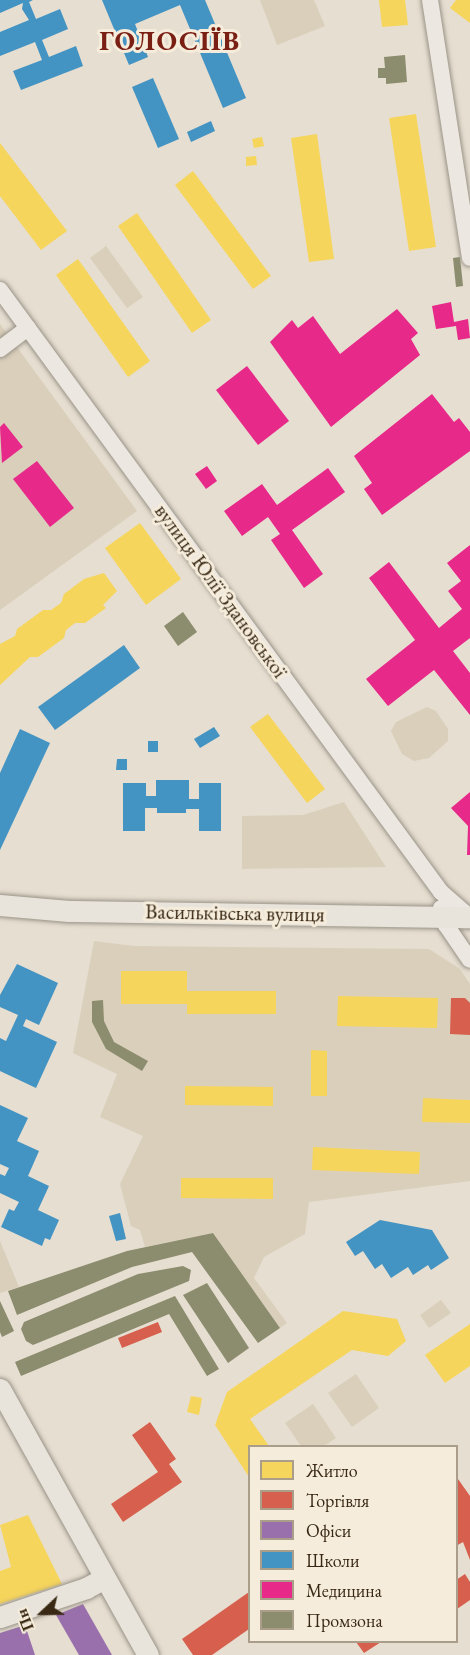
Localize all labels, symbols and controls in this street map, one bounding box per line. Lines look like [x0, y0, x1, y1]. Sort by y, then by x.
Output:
district label: ГОЛОСІЇВ [99, 25, 241, 57]
street label: вулиця Юлії Здановської [149, 499, 293, 683]
street label: Васильківська вулиця [145, 899, 325, 927]
legend [248, 1445, 458, 1643]
text: Житло [306, 1459, 358, 1482]
text: Торгівля [306, 1489, 369, 1512]
text: Офіси [306, 1519, 351, 1542]
text: Школи [306, 1549, 359, 1572]
text: Медицина [306, 1579, 382, 1602]
north arrow [12, 1583, 72, 1643]
text: Пн [11, 1606, 39, 1634]
text: Промзона [306, 1609, 383, 1632]

